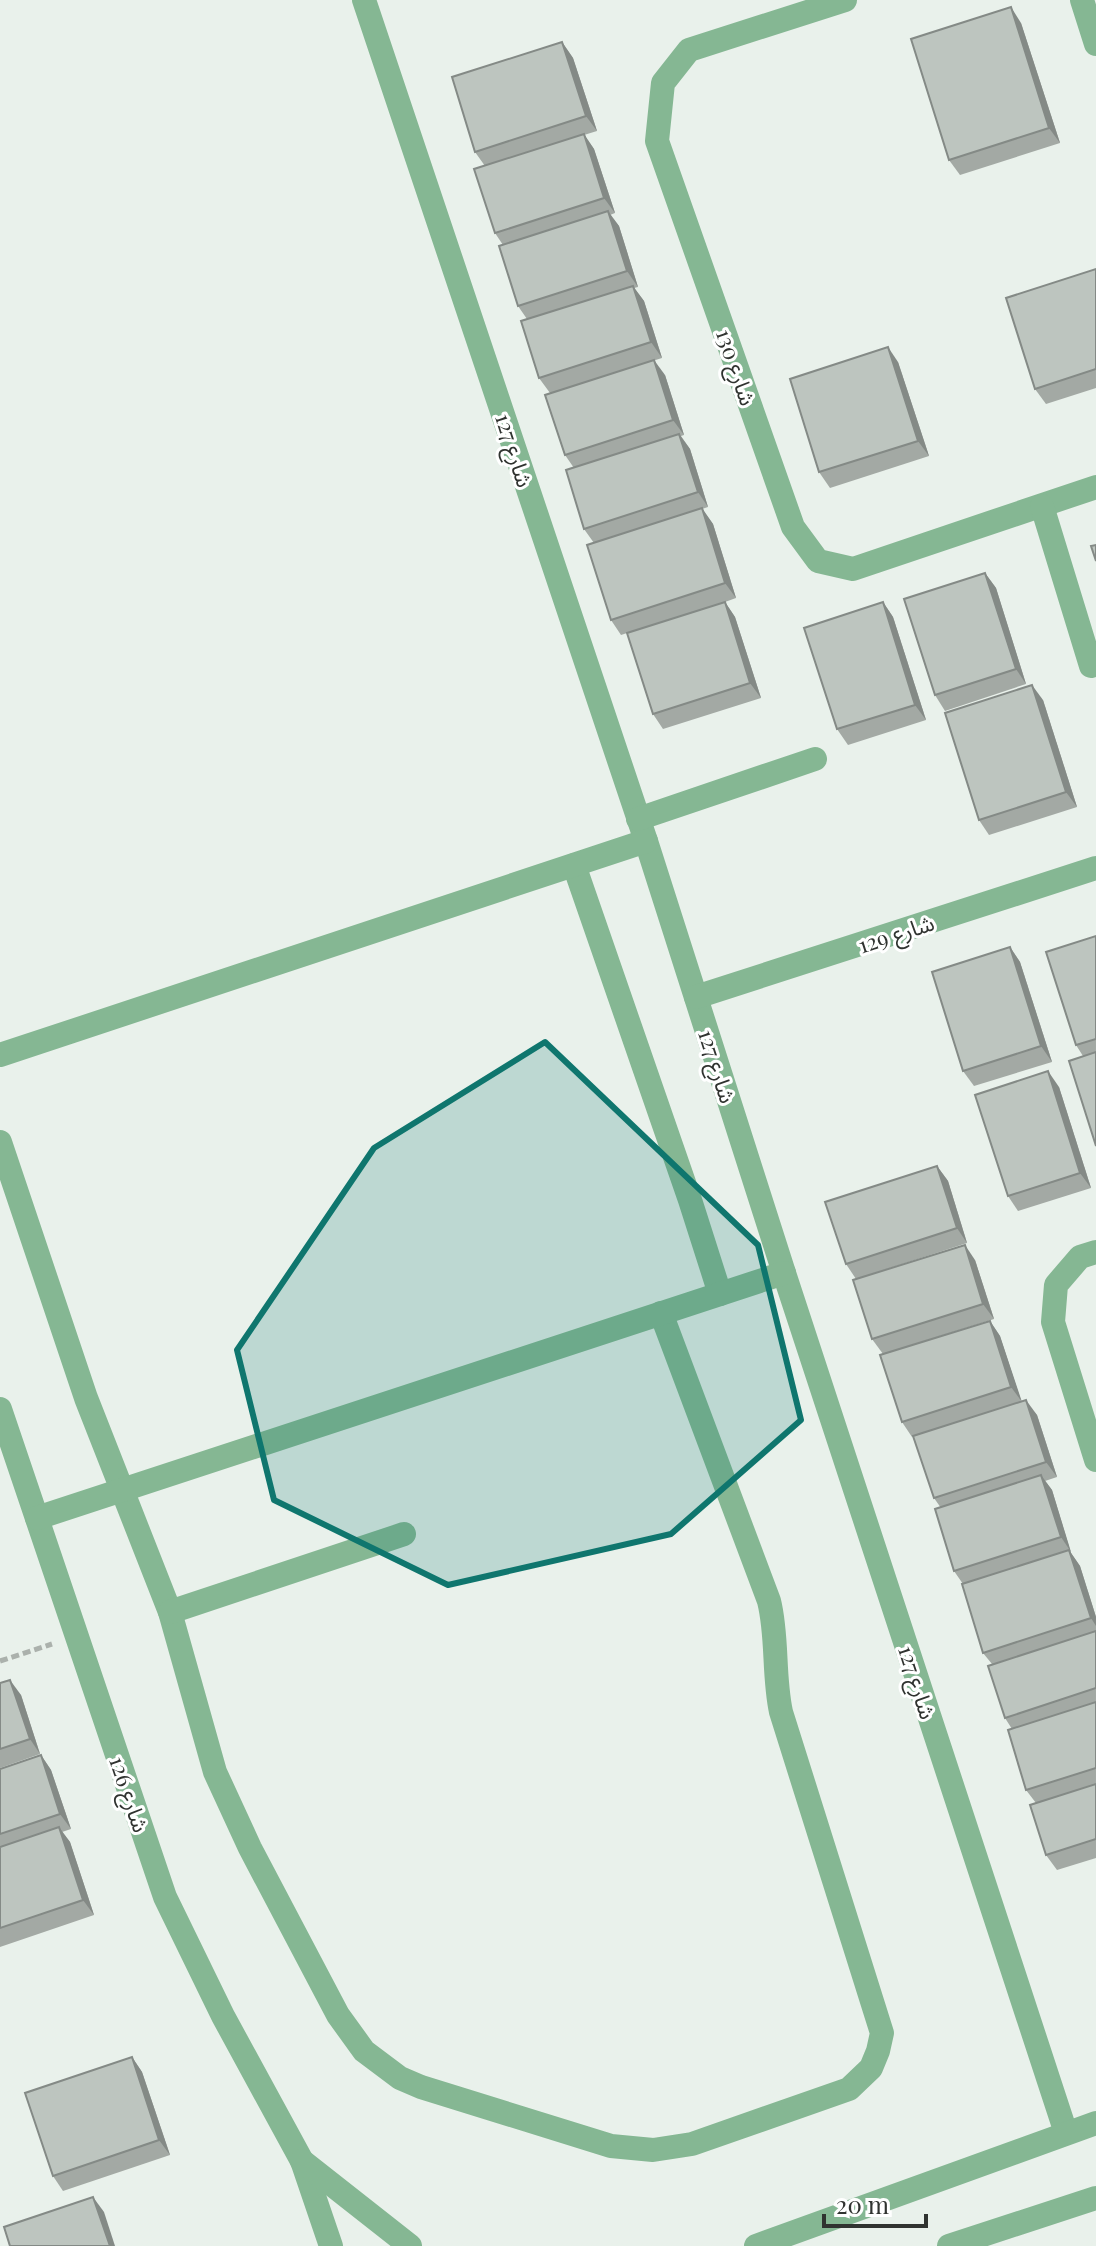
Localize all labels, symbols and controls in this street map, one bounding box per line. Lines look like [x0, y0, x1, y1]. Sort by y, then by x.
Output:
street label: شارع 130 [707, 325, 764, 410]
street label: شارع 127 [486, 409, 541, 492]
street label: شارع 129 [854, 907, 939, 962]
street label: شارع 127 [689, 1025, 744, 1108]
street label: شارع 127 [889, 1641, 944, 1724]
street label: شارع 126 [100, 1752, 157, 1837]
scale bar [824, 2178, 926, 2228]
text: 20 m [836, 2188, 889, 2220]

